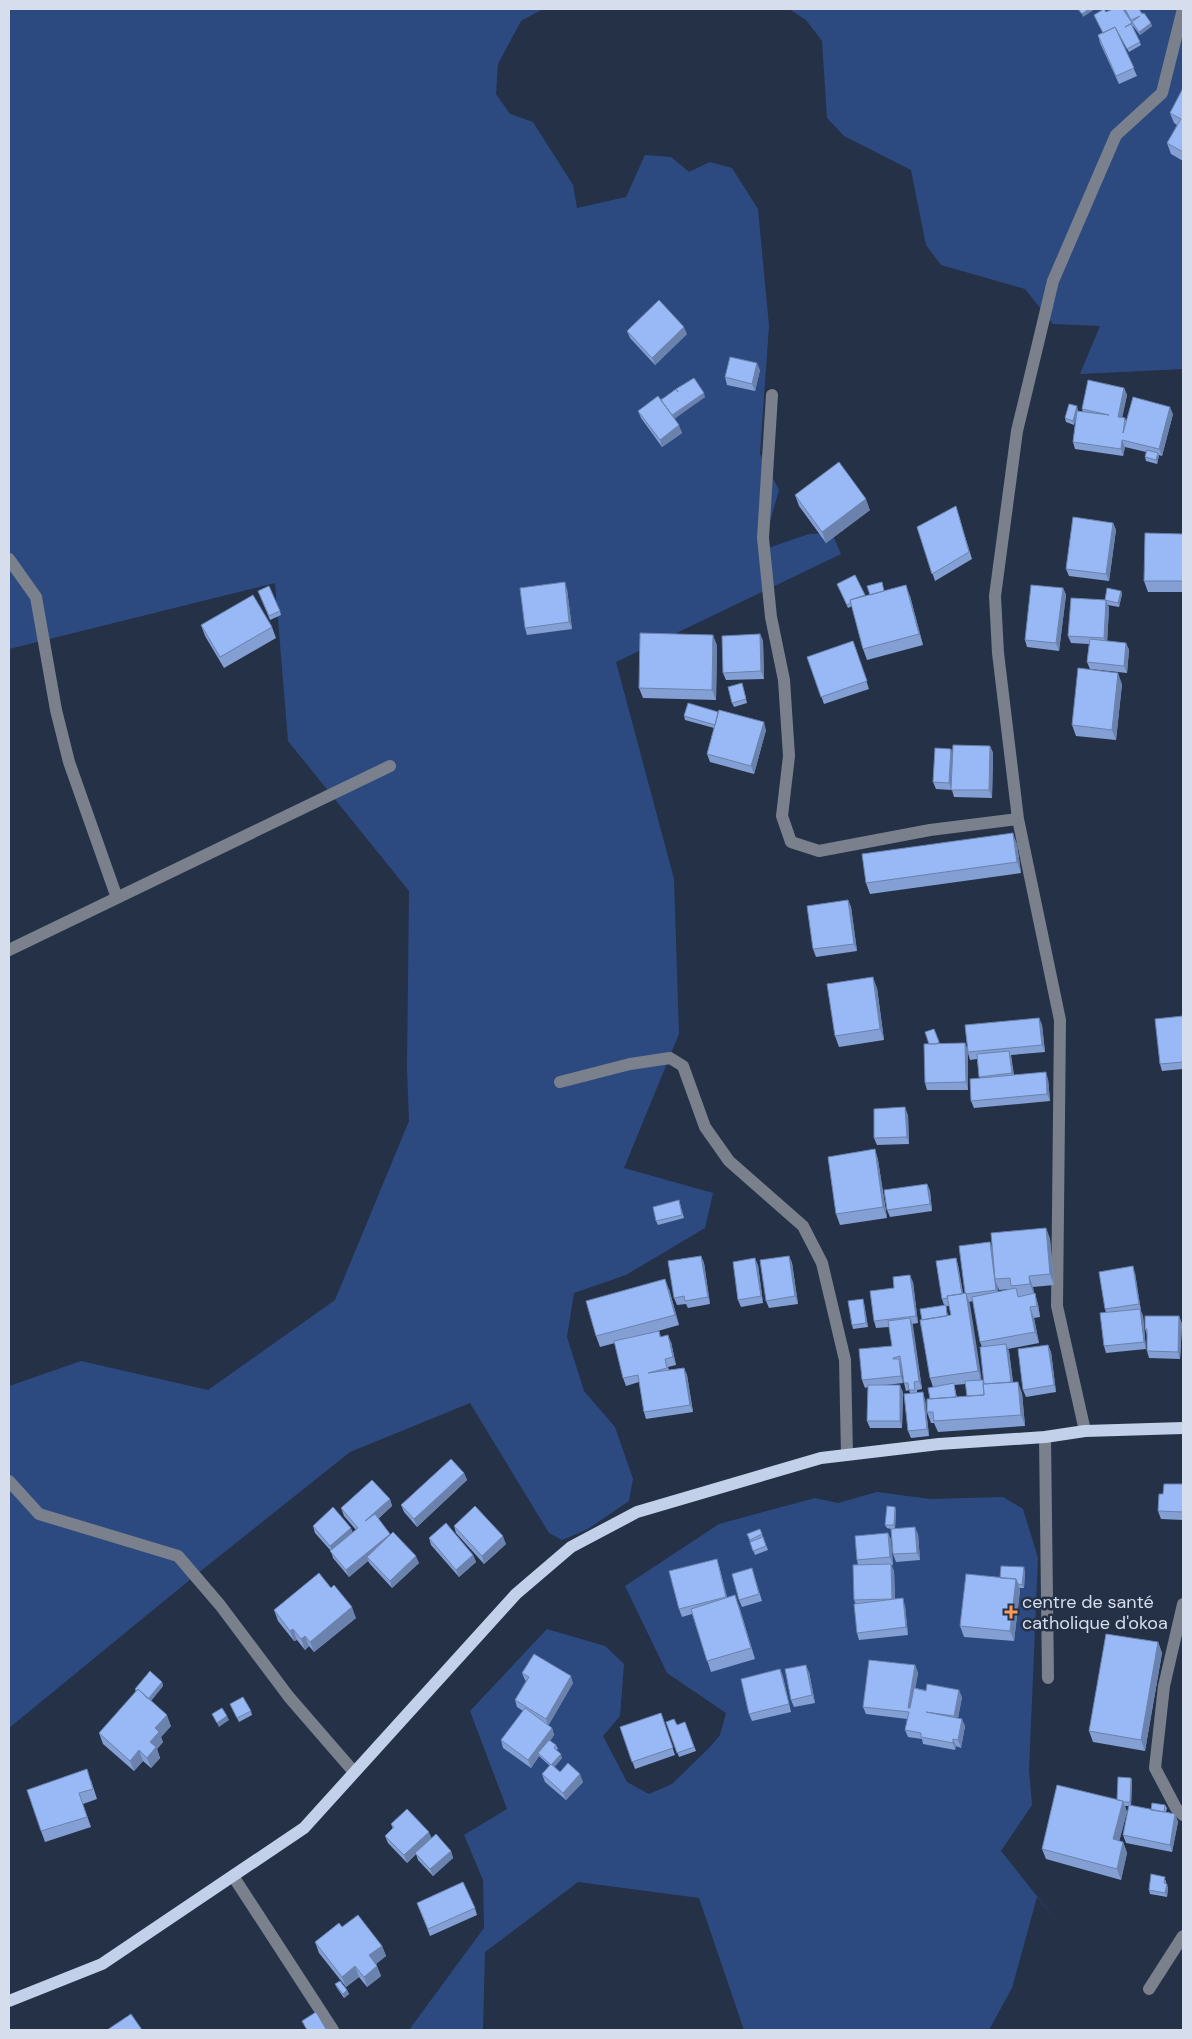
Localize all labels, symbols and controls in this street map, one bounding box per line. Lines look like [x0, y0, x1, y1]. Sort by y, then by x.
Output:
place label: centre de santé catholique d'okoa [1022, 1590, 1168, 1635]
marker: centre de santé catholique d'okoa [1004, 1605, 1018, 1619]

